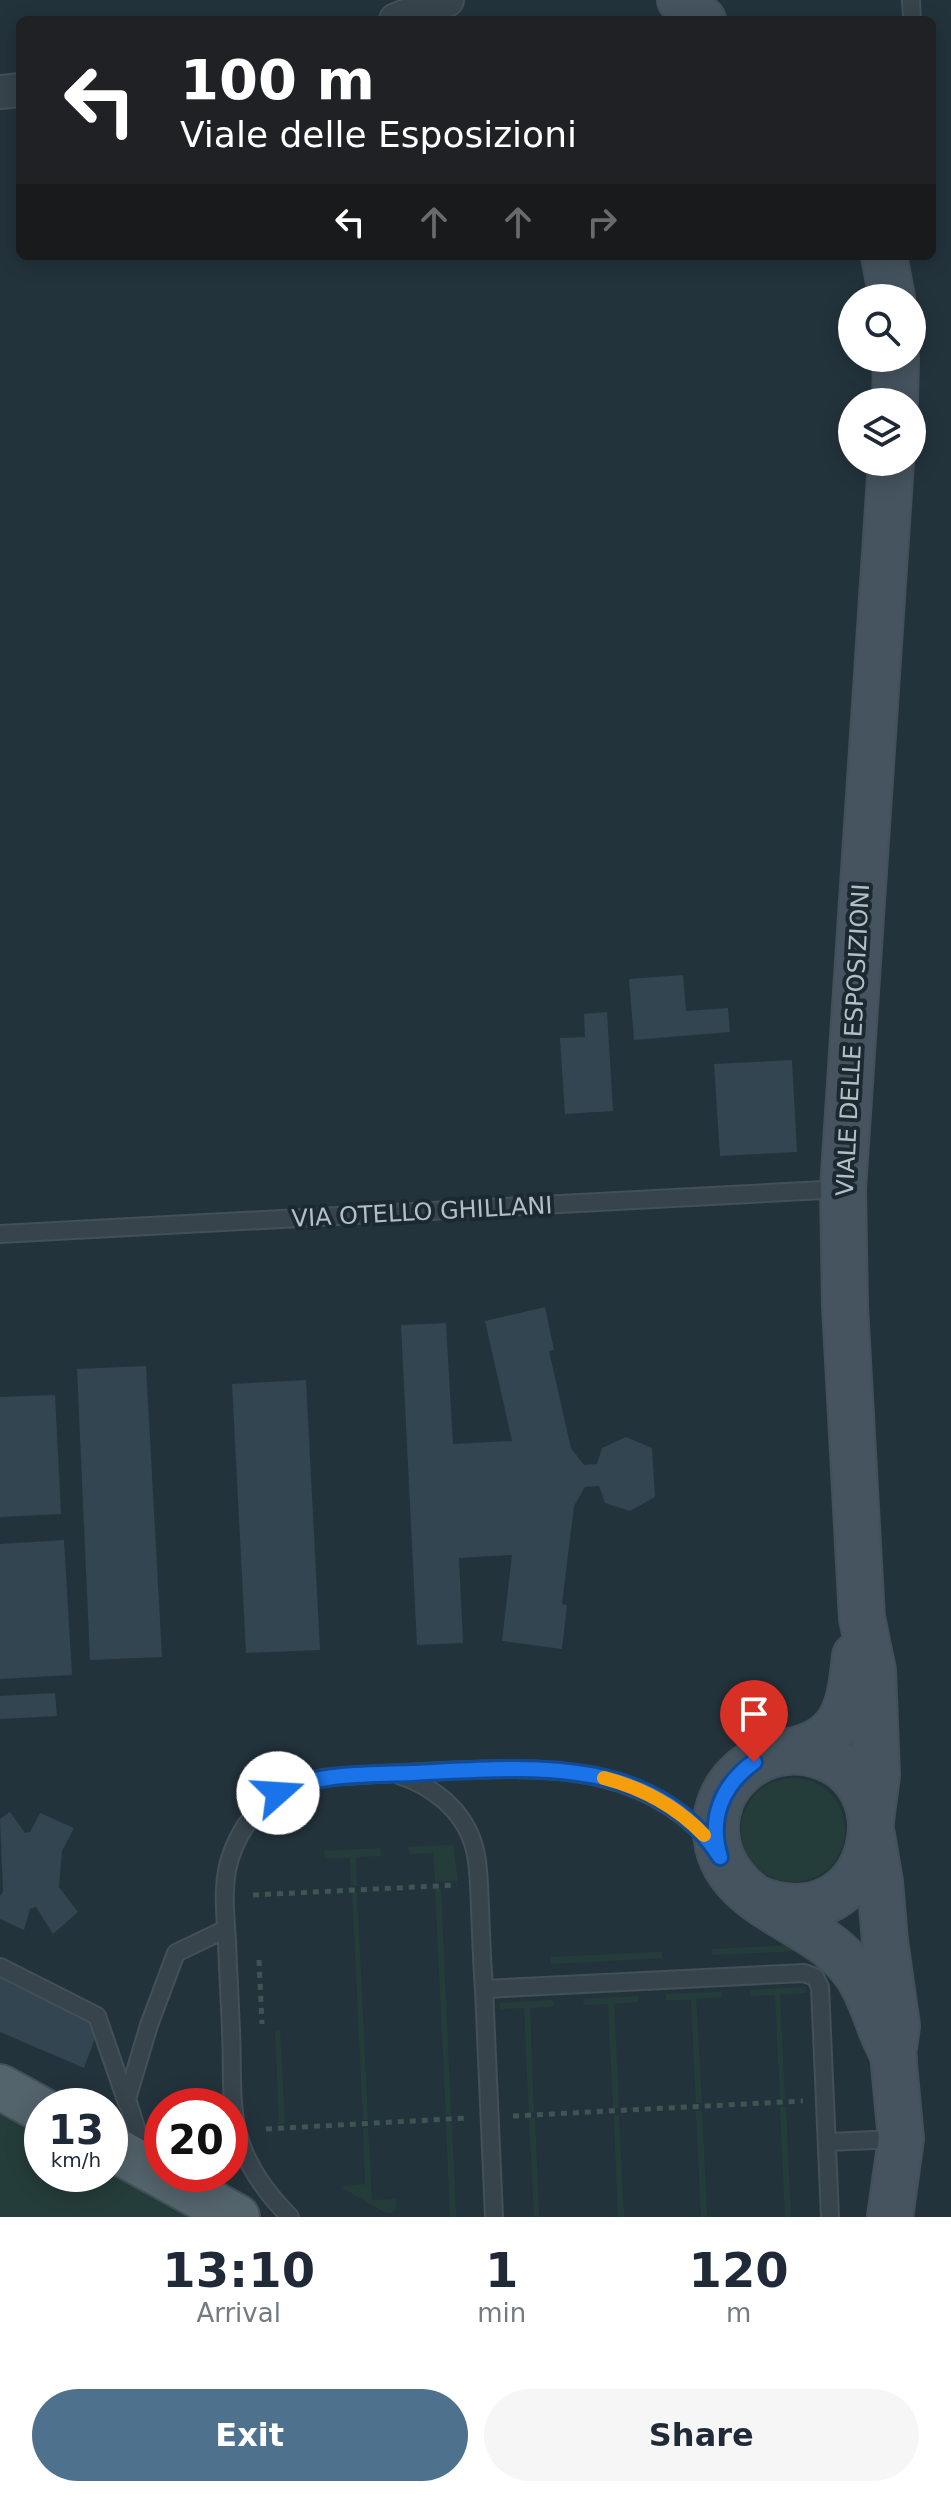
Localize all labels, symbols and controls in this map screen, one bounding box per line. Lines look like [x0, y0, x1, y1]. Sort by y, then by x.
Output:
text: 100 m [180, 47, 375, 112]
icon: left [48, 48, 152, 152]
text: Viale delle Esposizioni [180, 114, 577, 155]
icon: left [328, 200, 372, 244]
icon: ahead [412, 200, 456, 244]
icon: ahead [496, 200, 540, 244]
icon: right [580, 200, 624, 244]
map controls [838, 284, 926, 476]
button: search [838, 284, 926, 372]
button: layers [838, 388, 926, 476]
street label: VIALE DELLE ESPOSIZIONI [831, 883, 875, 1197]
street label: VIA OTELLO GHILLANI [291, 1191, 553, 1233]
pin [720, 1680, 788, 1762]
icon: arrive [732, 1692, 776, 1736]
position arrow [236, 1751, 320, 1835]
speed limit sign: 20 [144, 2088, 248, 2192]
text: 13 [48, 2107, 104, 2153]
text: km/h [51, 2148, 101, 2172]
text: 13:10 [162, 2242, 315, 2298]
text: 1 [485, 2242, 518, 2298]
text: 120 [689, 2242, 789, 2298]
text: Arrival [196, 2298, 281, 2328]
text: min [477, 2298, 526, 2328]
text: m [726, 2298, 751, 2328]
button: Exit [32, 2389, 468, 2481]
button: Share [484, 2389, 919, 2481]

